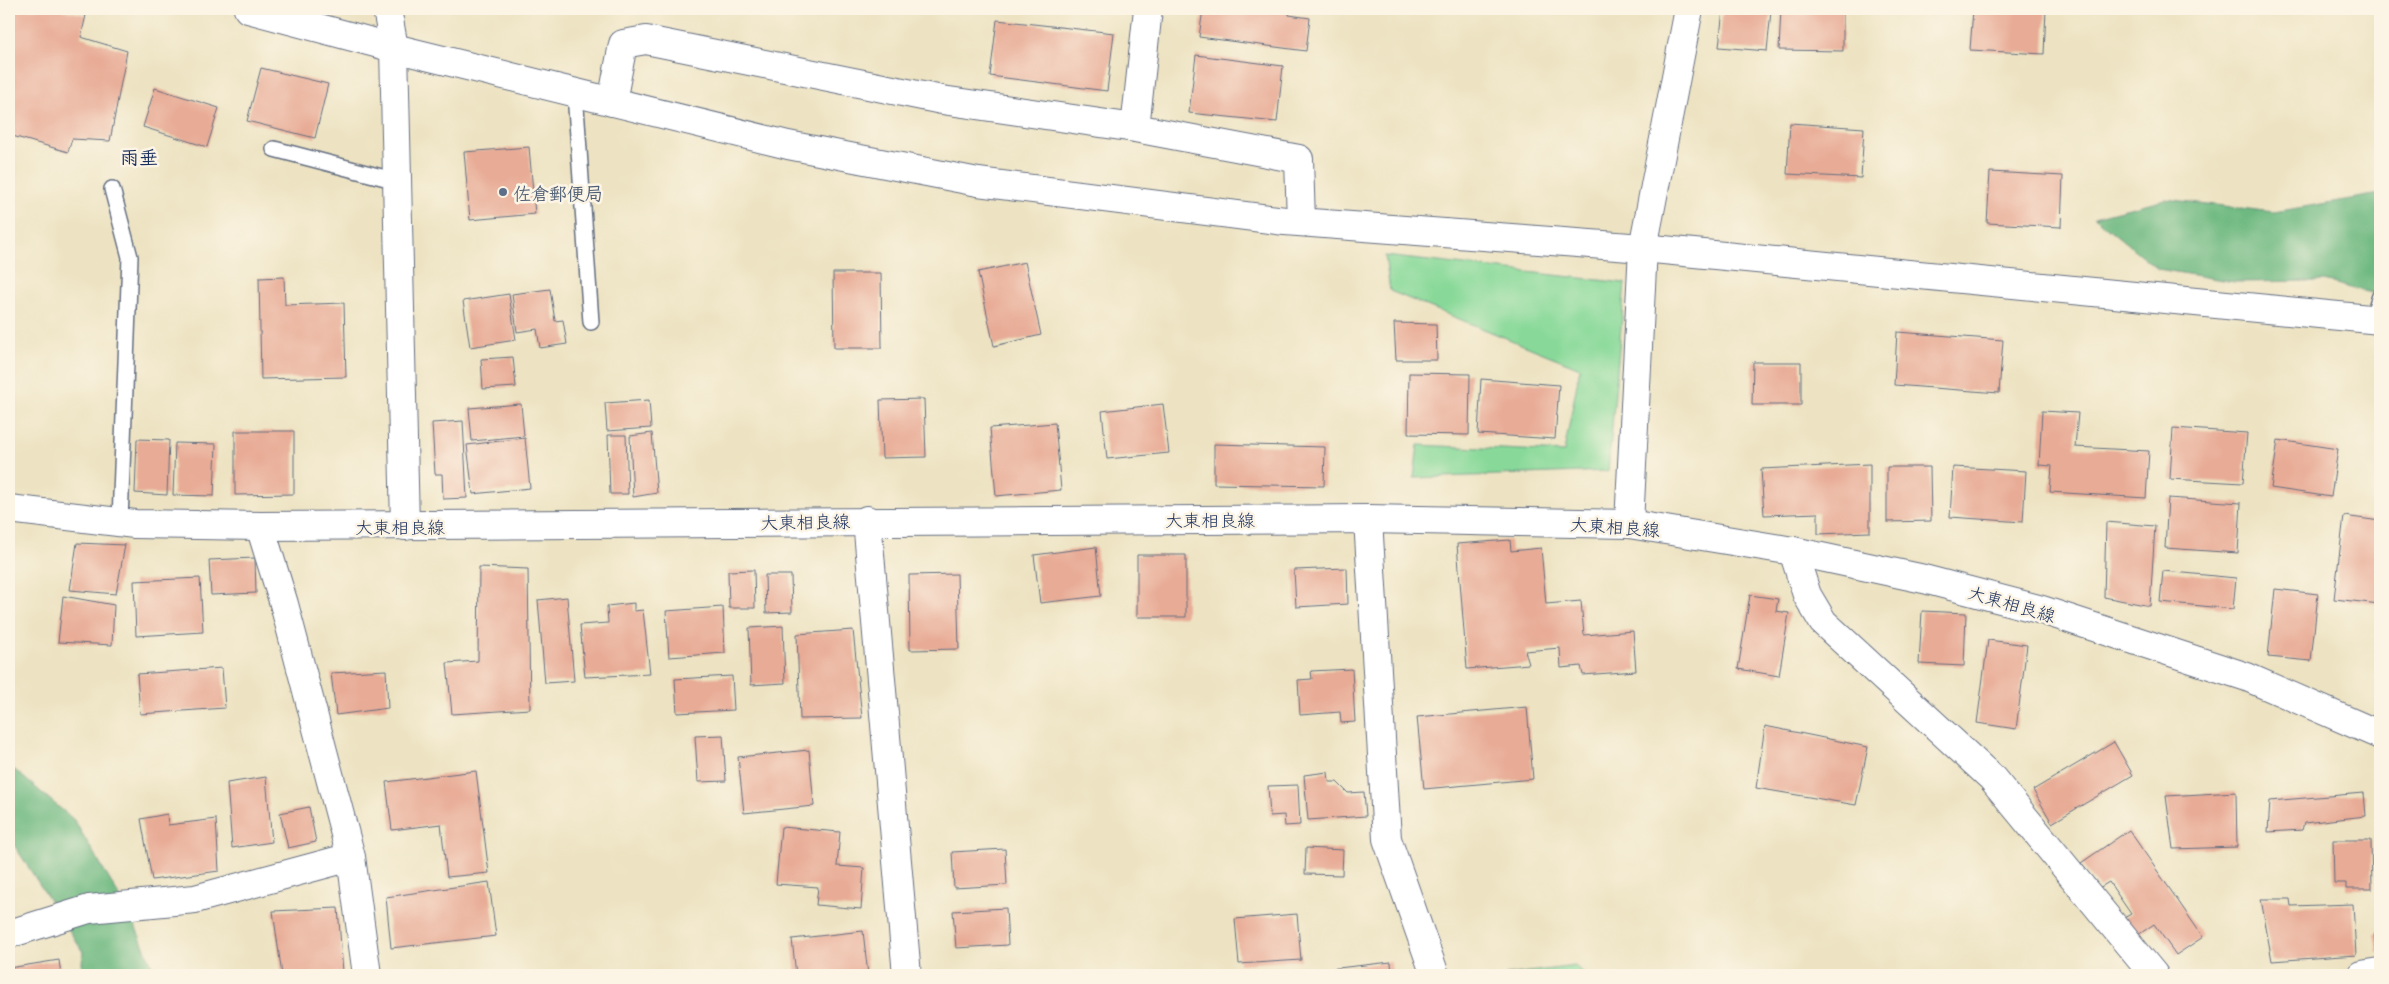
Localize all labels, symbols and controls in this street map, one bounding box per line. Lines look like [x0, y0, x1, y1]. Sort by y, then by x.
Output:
district label: 雨垂 [120, 142, 158, 170]
place label: 佐倉郵便局 [513, 179, 603, 206]
marker: 佐倉郵便局 [497, 186, 509, 198]
street label: 大東相良線 [1165, 506, 1255, 533]
street label: 大東相良線 [760, 507, 850, 535]
street label: 大東相良線 [1569, 509, 1661, 543]
street label: 大東相良線 [355, 513, 445, 540]
street label: 大東相良線 [1965, 578, 2059, 628]

